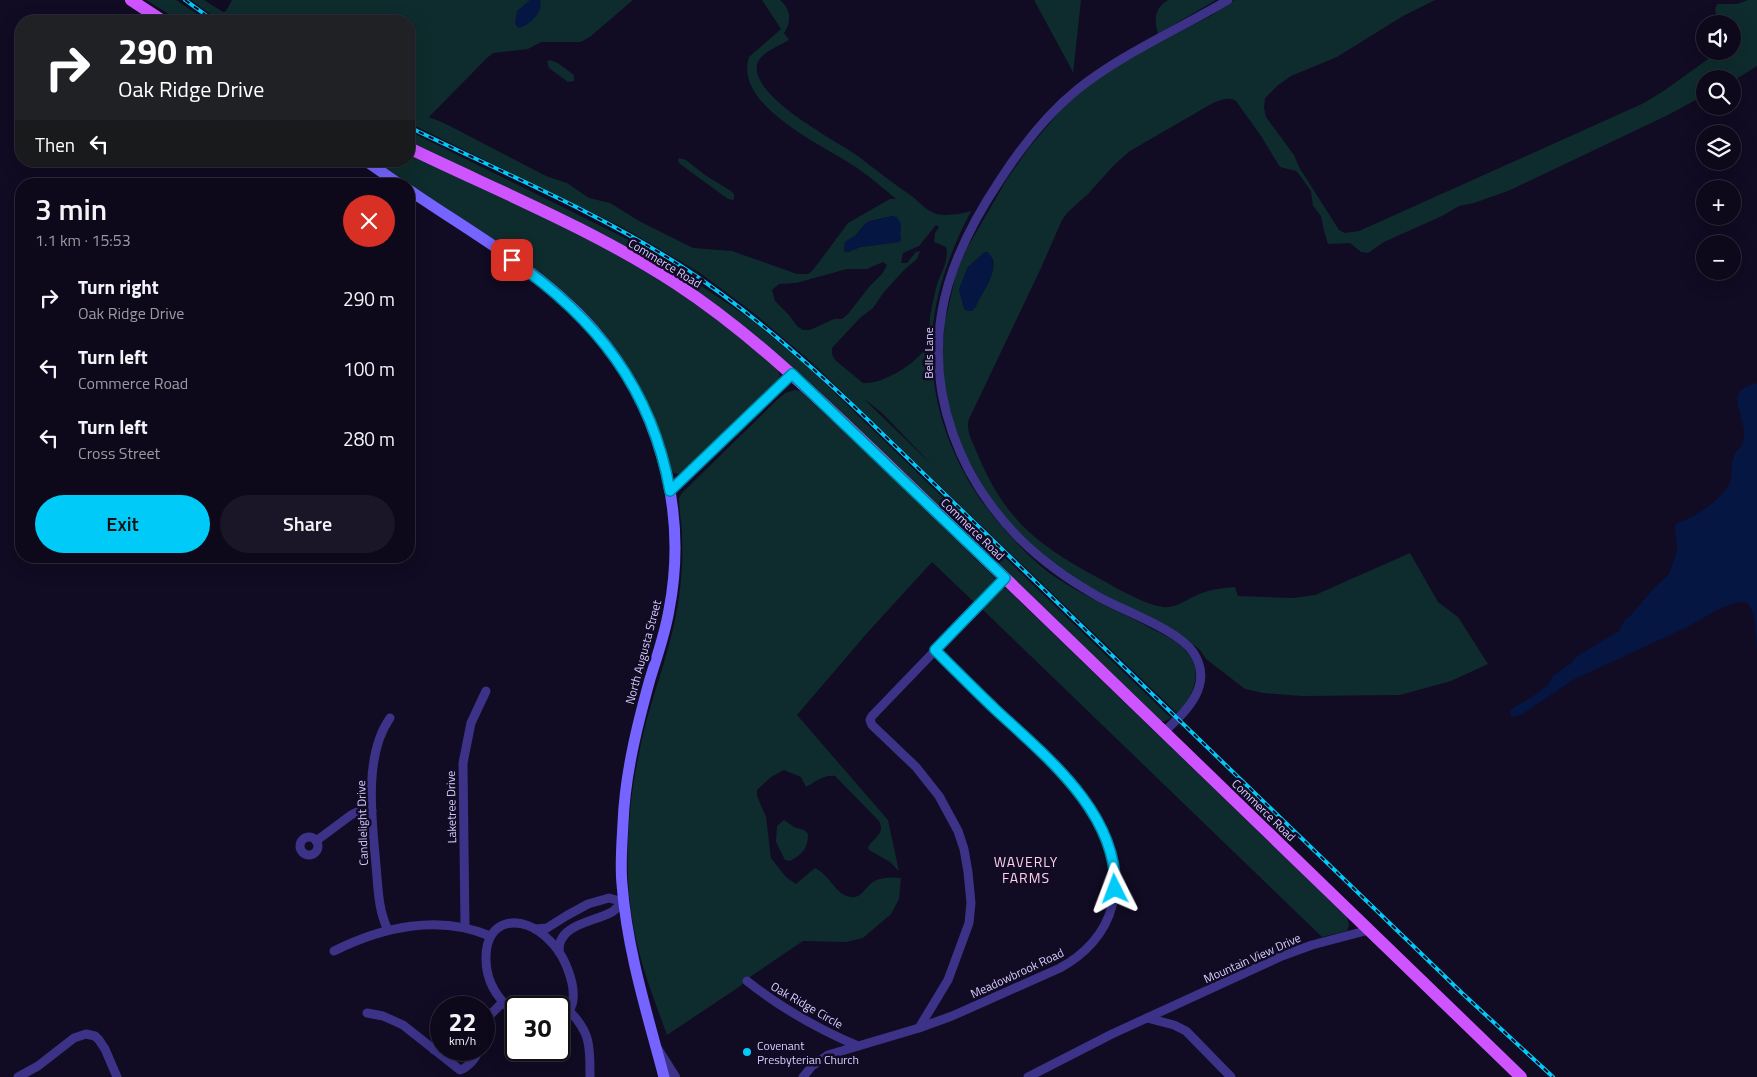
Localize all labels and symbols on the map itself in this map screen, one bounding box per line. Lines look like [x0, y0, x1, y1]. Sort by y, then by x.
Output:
street label: Commerce Road [625, 234, 705, 292]
pin [491, 239, 533, 281]
street label: Bells Lane [919, 327, 938, 379]
street label: Commerce Road [937, 493, 1009, 565]
street label: North Augusta Street [620, 597, 666, 706]
street label: Laketree Drive [441, 771, 461, 843]
street label: Commerce Road [1228, 774, 1300, 846]
street label: Candlelight Drive [351, 780, 373, 866]
district label: WAVERLY FARMS [994, 851, 1058, 888]
position arrow [1088, 862, 1140, 914]
street label: Mountain View Drive [1200, 928, 1304, 988]
street label: Meadowbrook Road [967, 943, 1067, 1003]
street label: Oak Ridge Circle [767, 977, 847, 1033]
speed limit sign: 30 [505, 996, 570, 1061]
place label: Covenant Presbyterian Church [757, 1036, 859, 1069]
marker: Covenant Presbyterian Church [741, 1046, 753, 1058]

